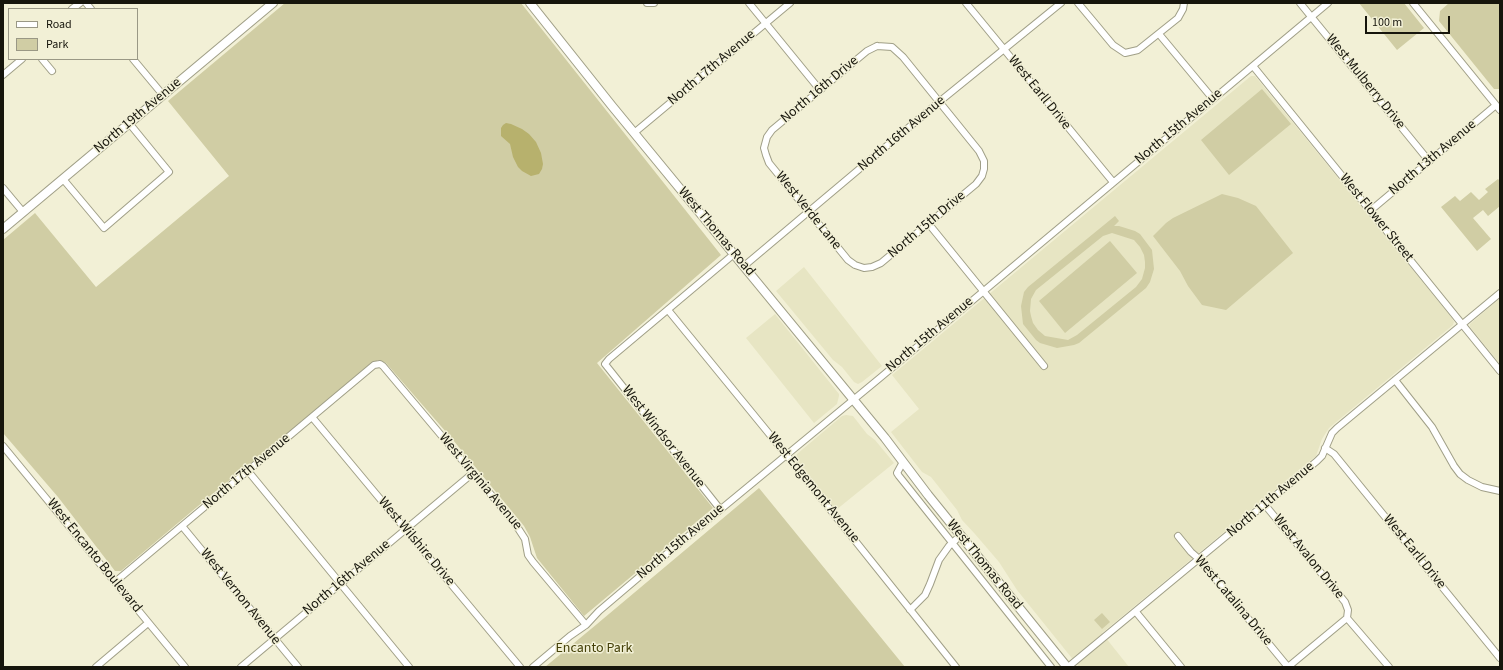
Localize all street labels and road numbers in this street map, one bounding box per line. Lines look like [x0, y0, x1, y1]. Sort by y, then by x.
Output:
street label: North 17th Avenue [665, 27, 759, 109]
street label: West Mulberry Drive [1322, 31, 1408, 133]
street label: West Earll Drive [1004, 52, 1074, 134]
street label: North 16th Drive [778, 53, 862, 127]
street label: North 19th Avenue [91, 75, 185, 157]
street label: North 15th Avenue [1132, 86, 1226, 168]
street label: North 16th Avenue [855, 93, 949, 175]
street label: North 13th Avenue [1386, 117, 1480, 199]
street label: West Verde Lane [771, 169, 845, 253]
street label: West Flower Street [1335, 170, 1417, 266]
street label: West Thomas Road [674, 184, 758, 280]
street label: North 15th Drive [885, 188, 969, 262]
street label: North 15th Avenue [883, 294, 977, 376]
street label: West Windsor Avenue [618, 382, 708, 492]
street label: West Edgemont Avenue [763, 429, 863, 547]
street label: West Virginia Avenue [435, 430, 525, 534]
street label: North 17th Avenue [200, 431, 294, 513]
street label: North 11th Avenue [1224, 459, 1318, 541]
street label: West Wilshire Drive [374, 494, 458, 590]
street label: West Encanto Boulevard [43, 496, 145, 616]
street label: North 15th Avenue [634, 501, 728, 583]
street label: West Avalon Drive [1269, 511, 1347, 603]
street label: West Earll Drive [1379, 511, 1449, 593]
street label: West Thomas Road [942, 517, 1026, 613]
street label: North 16th Avenue [300, 537, 394, 619]
street label: West Vernon Avenue [196, 546, 284, 648]
street label: West Catalina Drive [1190, 553, 1276, 649]

